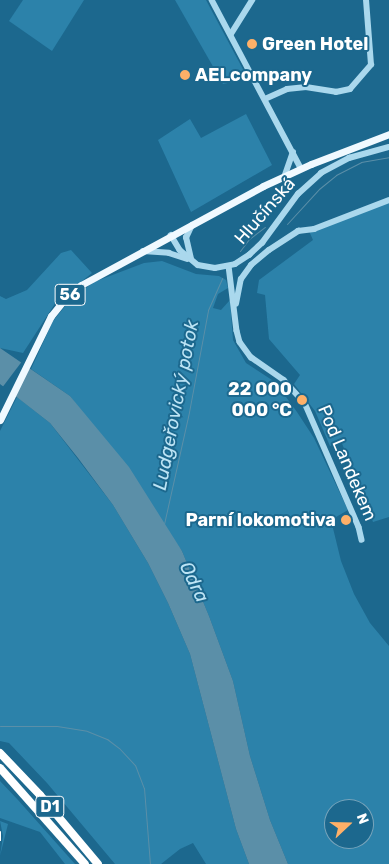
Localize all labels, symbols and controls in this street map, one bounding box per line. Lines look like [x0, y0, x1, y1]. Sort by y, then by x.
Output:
place label: Green Hotel [262, 33, 368, 55]
marker: Green Hotel [246, 38, 258, 50]
place label: AELcompany [195, 64, 312, 86]
marker: AELcompany [179, 69, 191, 81]
street label: Hlučínská [230, 173, 300, 249]
road number: 56 [54, 282, 86, 308]
water label: Ludgeřovický potok [148, 318, 204, 492]
place label: 22 000 000 °C [228, 379, 292, 422]
marker: 22 000 000 °C [296, 394, 308, 406]
street label: Pod Landekem [313, 402, 381, 524]
place label: Parní lokomotiva [186, 509, 336, 531]
marker: Parní lokomotiva [340, 514, 352, 526]
water label: Odra [174, 558, 214, 606]
road number: D1 [35, 794, 65, 820]
north arrow [324, 799, 374, 849]
text: N [353, 811, 372, 827]

